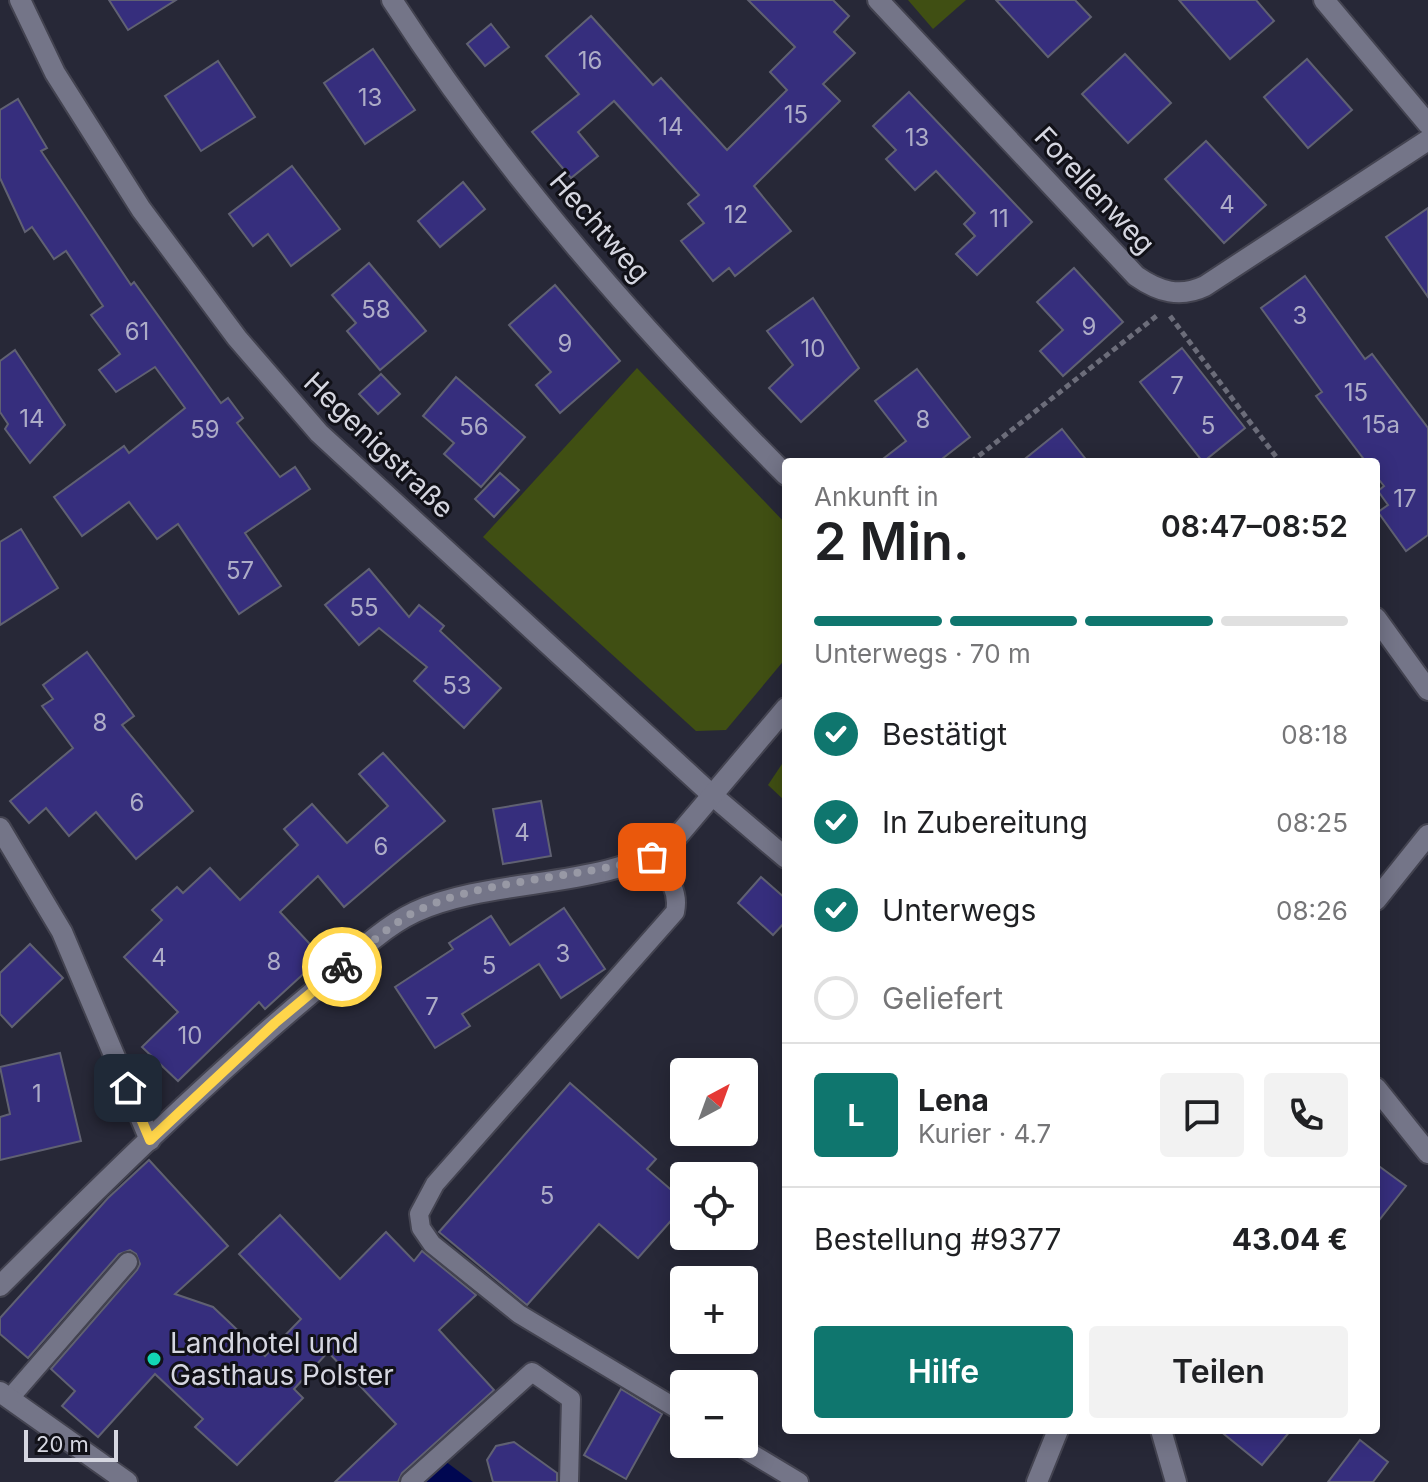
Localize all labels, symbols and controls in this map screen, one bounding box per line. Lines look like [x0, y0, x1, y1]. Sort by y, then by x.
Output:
house number: 16 [578, 46, 602, 75]
house number: 13 [358, 83, 382, 112]
house number: 15 [784, 100, 808, 129]
house number: 14 [658, 112, 684, 141]
street label: Forellenweg [1028, 120, 1162, 260]
house number: 13 [905, 123, 929, 152]
street label: Hechtweg [543, 165, 657, 289]
house number: 4 [1219, 190, 1235, 219]
house number: 12 [724, 200, 748, 229]
house number: 11 [989, 204, 1009, 233]
house number: 58 [361, 295, 391, 324]
house number: 3 [1293, 301, 1307, 330]
house number: 9 [1082, 312, 1096, 341]
house number: 61 [125, 317, 149, 346]
house number: 9 [558, 329, 572, 358]
house number: 10 [801, 334, 825, 363]
street label: Hegenigstraße [297, 365, 461, 525]
house number: 7 [1170, 371, 1184, 400]
house number: 15 [1344, 378, 1368, 407]
house number: 14 [19, 404, 45, 433]
house number: 8 [916, 405, 930, 434]
house number: 15a [1362, 410, 1400, 439]
house number: 5 [1201, 411, 1215, 440]
house number: 56 [459, 412, 489, 441]
house number: 59 [190, 415, 220, 444]
text: Ankunft in [814, 481, 939, 512]
house number: 17 [1393, 484, 1417, 513]
text: 08:47–08:52 [1161, 508, 1348, 544]
text: 2 Min. [814, 510, 969, 573]
house number: 57 [226, 556, 254, 585]
house number: 55 [349, 593, 379, 622]
text: Unterwegs · 70 m [814, 638, 1031, 669]
house number: 53 [442, 671, 472, 700]
house number: 8 [93, 708, 107, 737]
icon: check [814, 712, 858, 756]
text: Bestätigt [882, 716, 1007, 752]
text: 08:18 [1281, 719, 1348, 750]
house number: 6 [130, 788, 144, 817]
icon: check [814, 800, 858, 844]
text: In Zubereitung [882, 804, 1088, 840]
text: 08:25 [1276, 807, 1348, 838]
house number: 4 [514, 818, 530, 847]
pin [618, 823, 686, 891]
house number: 6 [374, 832, 388, 861]
icon: bag [630, 835, 674, 879]
icon: check [814, 888, 858, 932]
text: Unterwegs [882, 892, 1036, 928]
text: 08:26 [1276, 895, 1348, 926]
courier [302, 927, 382, 1007]
house number: 3 [556, 939, 570, 968]
house number: 4 [151, 943, 167, 972]
icon: bike [320, 945, 364, 989]
house number: 8 [267, 947, 281, 976]
house number: 5 [482, 951, 496, 980]
text: Geliefert [882, 980, 1003, 1016]
house number: 7 [425, 992, 439, 1021]
house number: 10 [178, 1021, 202, 1050]
pin [94, 1054, 162, 1122]
north arrow [670, 1058, 758, 1146]
map controls [670, 1058, 758, 1458]
icon: home [106, 1066, 150, 1110]
button: chat [1160, 1073, 1244, 1157]
button: phone [1264, 1073, 1348, 1157]
house number: 1 [32, 1079, 42, 1108]
text: Lena [918, 1082, 989, 1118]
text: L [848, 1097, 864, 1133]
text: Kurier · 4.7 [918, 1118, 1051, 1149]
button: locate [670, 1162, 758, 1250]
house number: 5 [540, 1181, 554, 1210]
text: Bestellung #9377 [814, 1221, 1061, 1257]
text: 43.04 € [1232, 1221, 1348, 1257]
button: + [670, 1266, 758, 1354]
place label: Landhotel und Gasthaus Polster [170, 1326, 394, 1392]
button: Hilfe [814, 1326, 1073, 1418]
button: Teilen [1089, 1326, 1348, 1418]
marker: Landhotel und Gasthaus Polster [145, 1350, 163, 1368]
button: − [670, 1370, 758, 1458]
scale bar [24, 1426, 118, 1462]
text: 20 m [36, 1431, 89, 1457]

